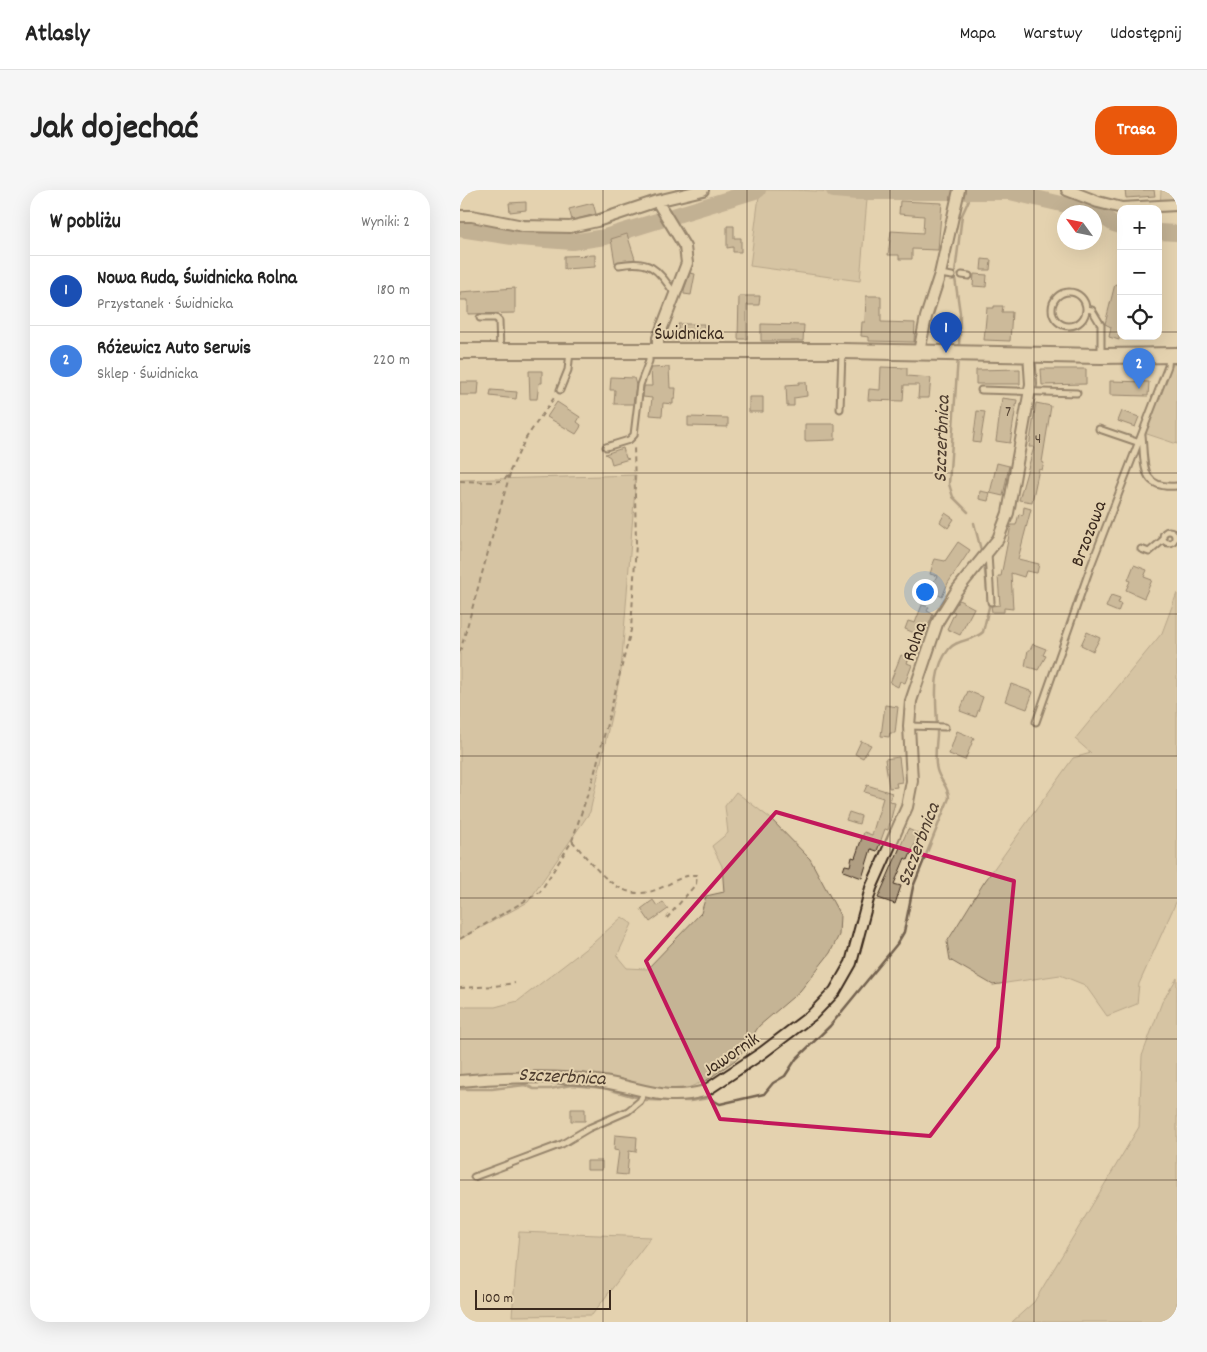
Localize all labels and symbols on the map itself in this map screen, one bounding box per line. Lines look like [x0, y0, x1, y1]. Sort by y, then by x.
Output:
north arrow [1057, 205, 1102, 250]
pin: 1 [930, 312, 962, 353]
street label: Świdnicka [654, 322, 725, 349]
pin: 2 [1123, 348, 1155, 389]
water label: Szczerbnica [927, 393, 959, 483]
house number: 7 [1005, 401, 1011, 424]
house number: 4 [1035, 428, 1041, 451]
street label: Brzozowa [1065, 496, 1116, 571]
your location [912, 579, 938, 605]
street label: Rolna [897, 618, 936, 665]
water label: Szczerbnica [891, 798, 949, 891]
street label: Jawornik [698, 1027, 766, 1085]
water label: Szczerbnica [518, 1062, 608, 1094]
scale bar [475, 1287, 611, 1310]

